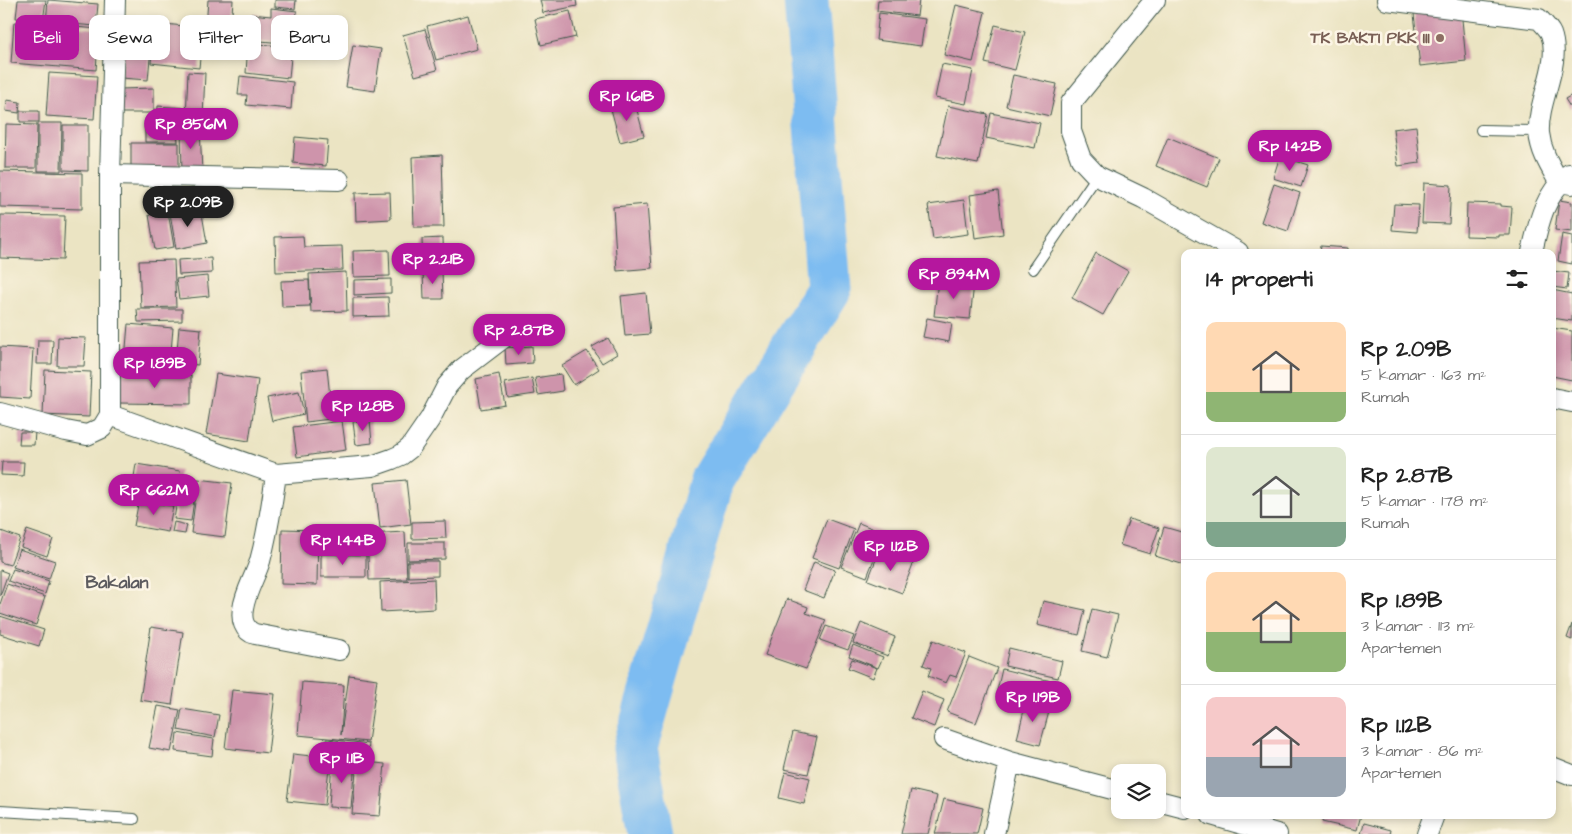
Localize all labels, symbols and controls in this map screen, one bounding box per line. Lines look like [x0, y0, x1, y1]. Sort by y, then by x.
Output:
chip: Beli [15, 15, 79, 60]
chip: Sewa [89, 15, 170, 60]
chip: Filter [180, 15, 261, 60]
chip: Baru [271, 15, 348, 60]
place label: TK BAKTI PKK III [1310, 27, 1430, 49]
marker: TK BAKTI PKK III [1434, 32, 1446, 44]
pin: Rp 1.61B [575, 80, 679, 122]
text: Rp 1.61B [600, 85, 654, 107]
pin: Rp 856M [145, 108, 237, 150]
text: Rp 856M [155, 113, 227, 135]
pin: Rp 1.42B [1238, 130, 1342, 172]
text: Rp 1.42B [1259, 135, 1321, 157]
pin: Rp 2.09B [136, 186, 240, 228]
text: Rp 2.09B [154, 191, 222, 213]
pin: Rp 2.21B [381, 242, 485, 285]
text: Rp 2.21B [403, 248, 463, 270]
pin: Rp 894M [908, 258, 1000, 300]
text: Rp 894M [919, 263, 989, 285]
text: 14 properti [1206, 265, 1313, 294]
icon: filters [1503, 265, 1531, 293]
pin: Rp 2.87B [467, 314, 571, 356]
text: Rp 2.87B [484, 319, 554, 341]
text: Rp 2.09B [1361, 335, 1451, 364]
icon: home [1246, 342, 1306, 402]
pin: Rp 1.89B [103, 346, 207, 389]
text: Rp 1.89B [124, 352, 186, 374]
text: 5 kamar · 163 m² [1361, 364, 1486, 386]
text: Rumah [1361, 386, 1409, 408]
pin: Rp 1.28B [311, 390, 415, 432]
text: Rp 1.28B [332, 395, 394, 417]
text: Rp 2.87B [1361, 461, 1453, 490]
icon: home [1246, 467, 1306, 527]
pin: Rp 662M [108, 474, 200, 516]
text: Rp 662M [119, 479, 189, 501]
text: 5 kamar · 178 m² [1361, 490, 1488, 512]
text: Rumah [1361, 512, 1409, 534]
pin: Rp 1.44B [291, 524, 395, 566]
text: Rp 1.44B [311, 529, 375, 551]
pin: Rp 1.12B [839, 530, 943, 572]
text: Rp 1.12B [864, 535, 918, 557]
district label: Bakalan [85, 570, 149, 595]
text: Rp 1.89B [1361, 586, 1442, 615]
icon: home [1246, 592, 1306, 652]
text: 3 kamar · 113 m² [1361, 615, 1475, 637]
text: Apartemen [1361, 637, 1441, 659]
pin: Rp 1.19B [981, 680, 1085, 723]
text: Rp 1.19B [1006, 686, 1060, 708]
text: Rp 1.12B [1361, 711, 1431, 740]
icon: home [1246, 717, 1306, 777]
text: 3 kamar · 86 m² [1361, 740, 1483, 762]
pin: Rp 1.1B [296, 742, 388, 784]
text: Rp 1.1B [320, 747, 364, 769]
text: Apartemen [1361, 762, 1441, 784]
map controls [1111, 764, 1166, 819]
button: layers [1111, 764, 1166, 819]

